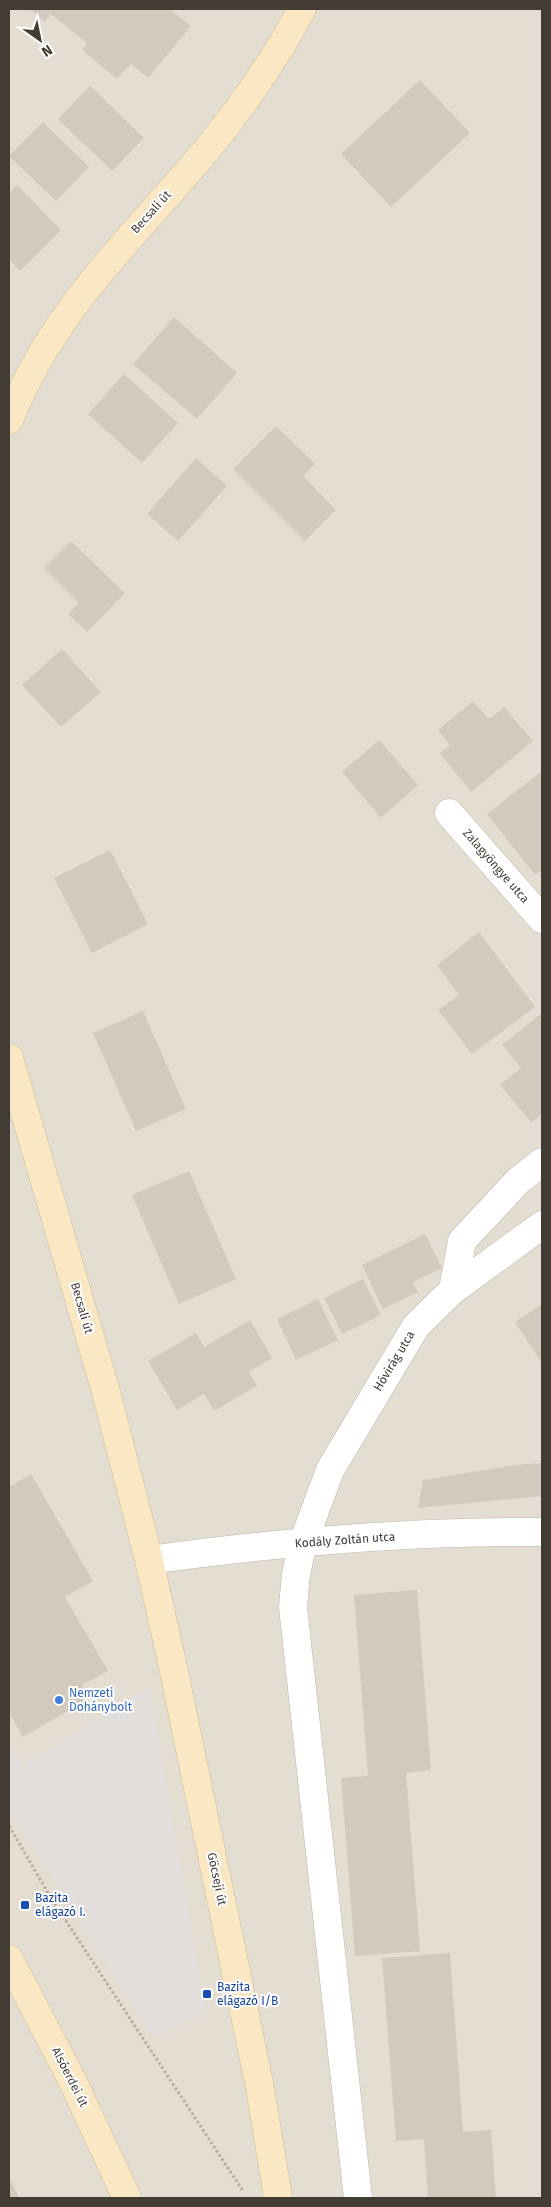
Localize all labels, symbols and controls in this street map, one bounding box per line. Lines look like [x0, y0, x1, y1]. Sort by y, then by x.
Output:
north arrow [15, 15, 65, 65]
text: N [38, 41, 55, 60]
street label: Becsali út [128, 187, 174, 236]
street label: Zalagyöngye utca [460, 826, 532, 906]
street label: Becsali út [68, 1281, 96, 1336]
street label: Hóvirág utca [371, 1328, 417, 1394]
street label: Kodály Zoltán utca [294, 1530, 396, 1550]
place label: Nemzeti Dohánybolt [69, 1686, 133, 1714]
marker: Nemzeti Dohánybolt [53, 1694, 65, 1706]
street label: Göcseji út [205, 1851, 230, 1907]
place label: Bazita elágazó I. [35, 1891, 86, 1919]
marker: Bazita elágazó I. [19, 1899, 31, 1911]
place label: Bazita elágazó I/B [217, 1980, 278, 2008]
marker: Bazita elágazó I/B [201, 1988, 213, 2000]
street label: Alsóerdei út [49, 2045, 91, 2110]

